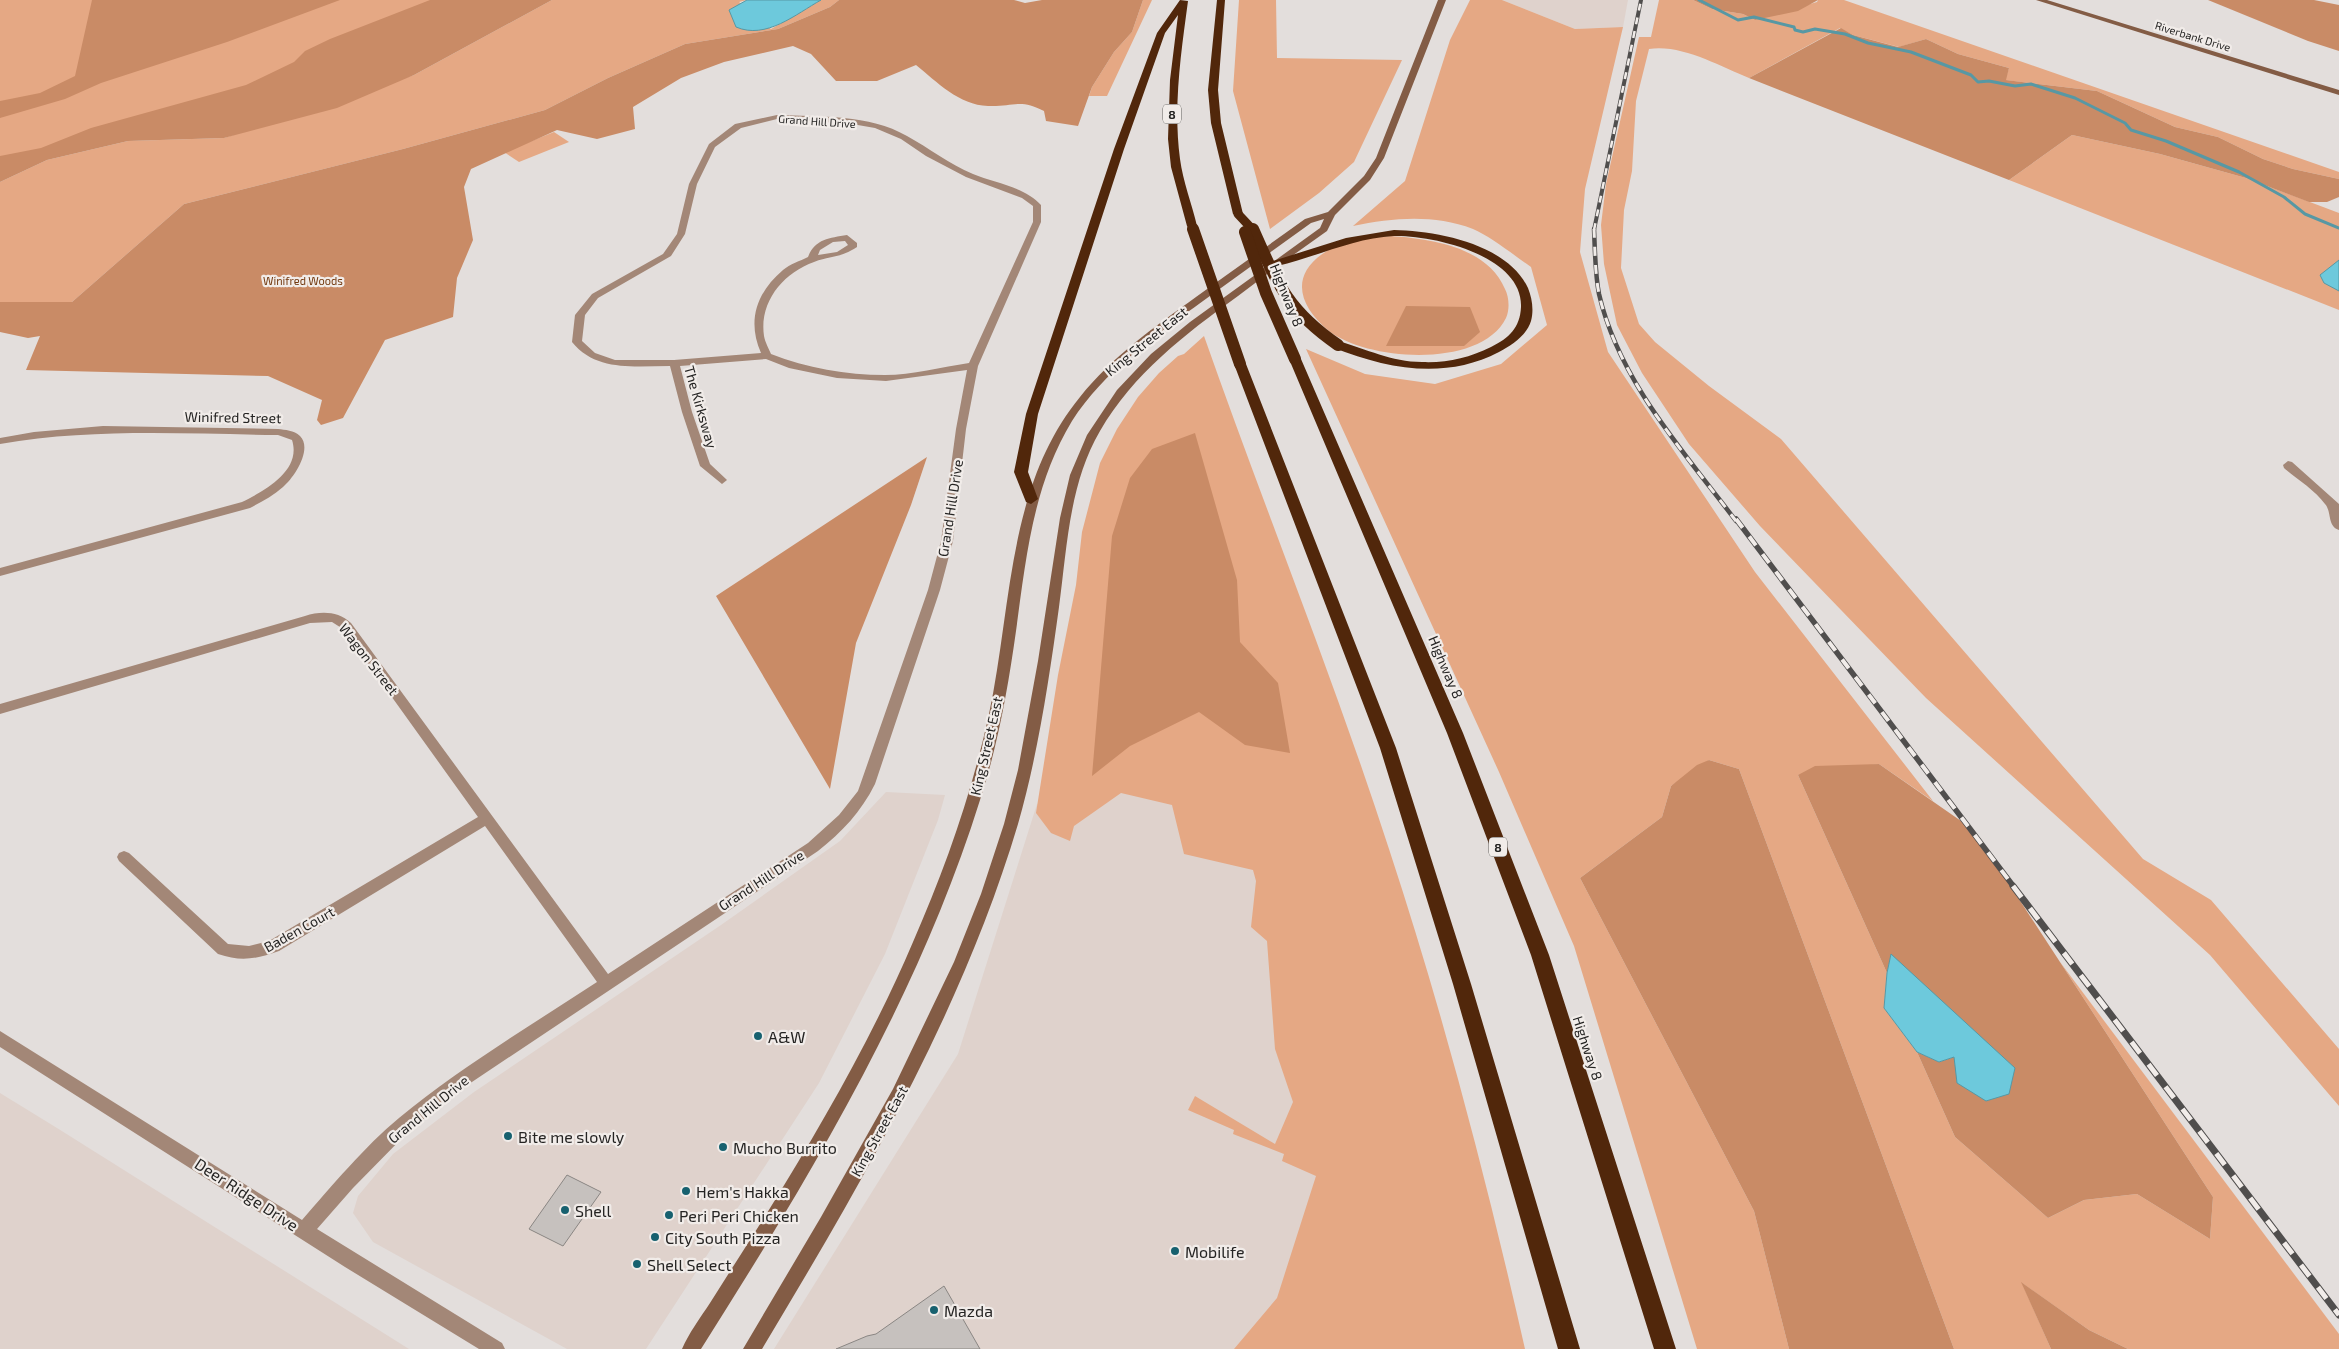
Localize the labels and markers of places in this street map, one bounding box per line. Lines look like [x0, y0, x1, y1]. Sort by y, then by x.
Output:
place label: A&W [768, 1027, 805, 1046]
marker: A&W [752, 1030, 764, 1042]
place label: Bite me slowly [518, 1127, 625, 1146]
marker: Bite me slowly [502, 1130, 514, 1142]
place label: Mucho Burrito [733, 1138, 837, 1157]
marker: Mucho Burrito [717, 1141, 729, 1153]
place label: Hem's Hakka [696, 1182, 789, 1201]
marker: Hem's Hakka [680, 1185, 692, 1197]
place label: Shell [575, 1201, 612, 1220]
marker: Shell [559, 1204, 571, 1216]
place label: Peri Peri Chicken [679, 1206, 799, 1225]
marker: Peri Peri Chicken [663, 1209, 675, 1221]
place label: City South Pizza [665, 1228, 781, 1247]
marker: City South Pizza [649, 1231, 661, 1243]
place label: Mobilife [1185, 1242, 1244, 1261]
marker: Mobilife [1169, 1245, 1181, 1257]
place label: Shell Select [647, 1255, 731, 1274]
marker: Shell Select [631, 1258, 643, 1270]
place label: Mazda [944, 1301, 993, 1320]
marker: Mazda [928, 1304, 940, 1316]

